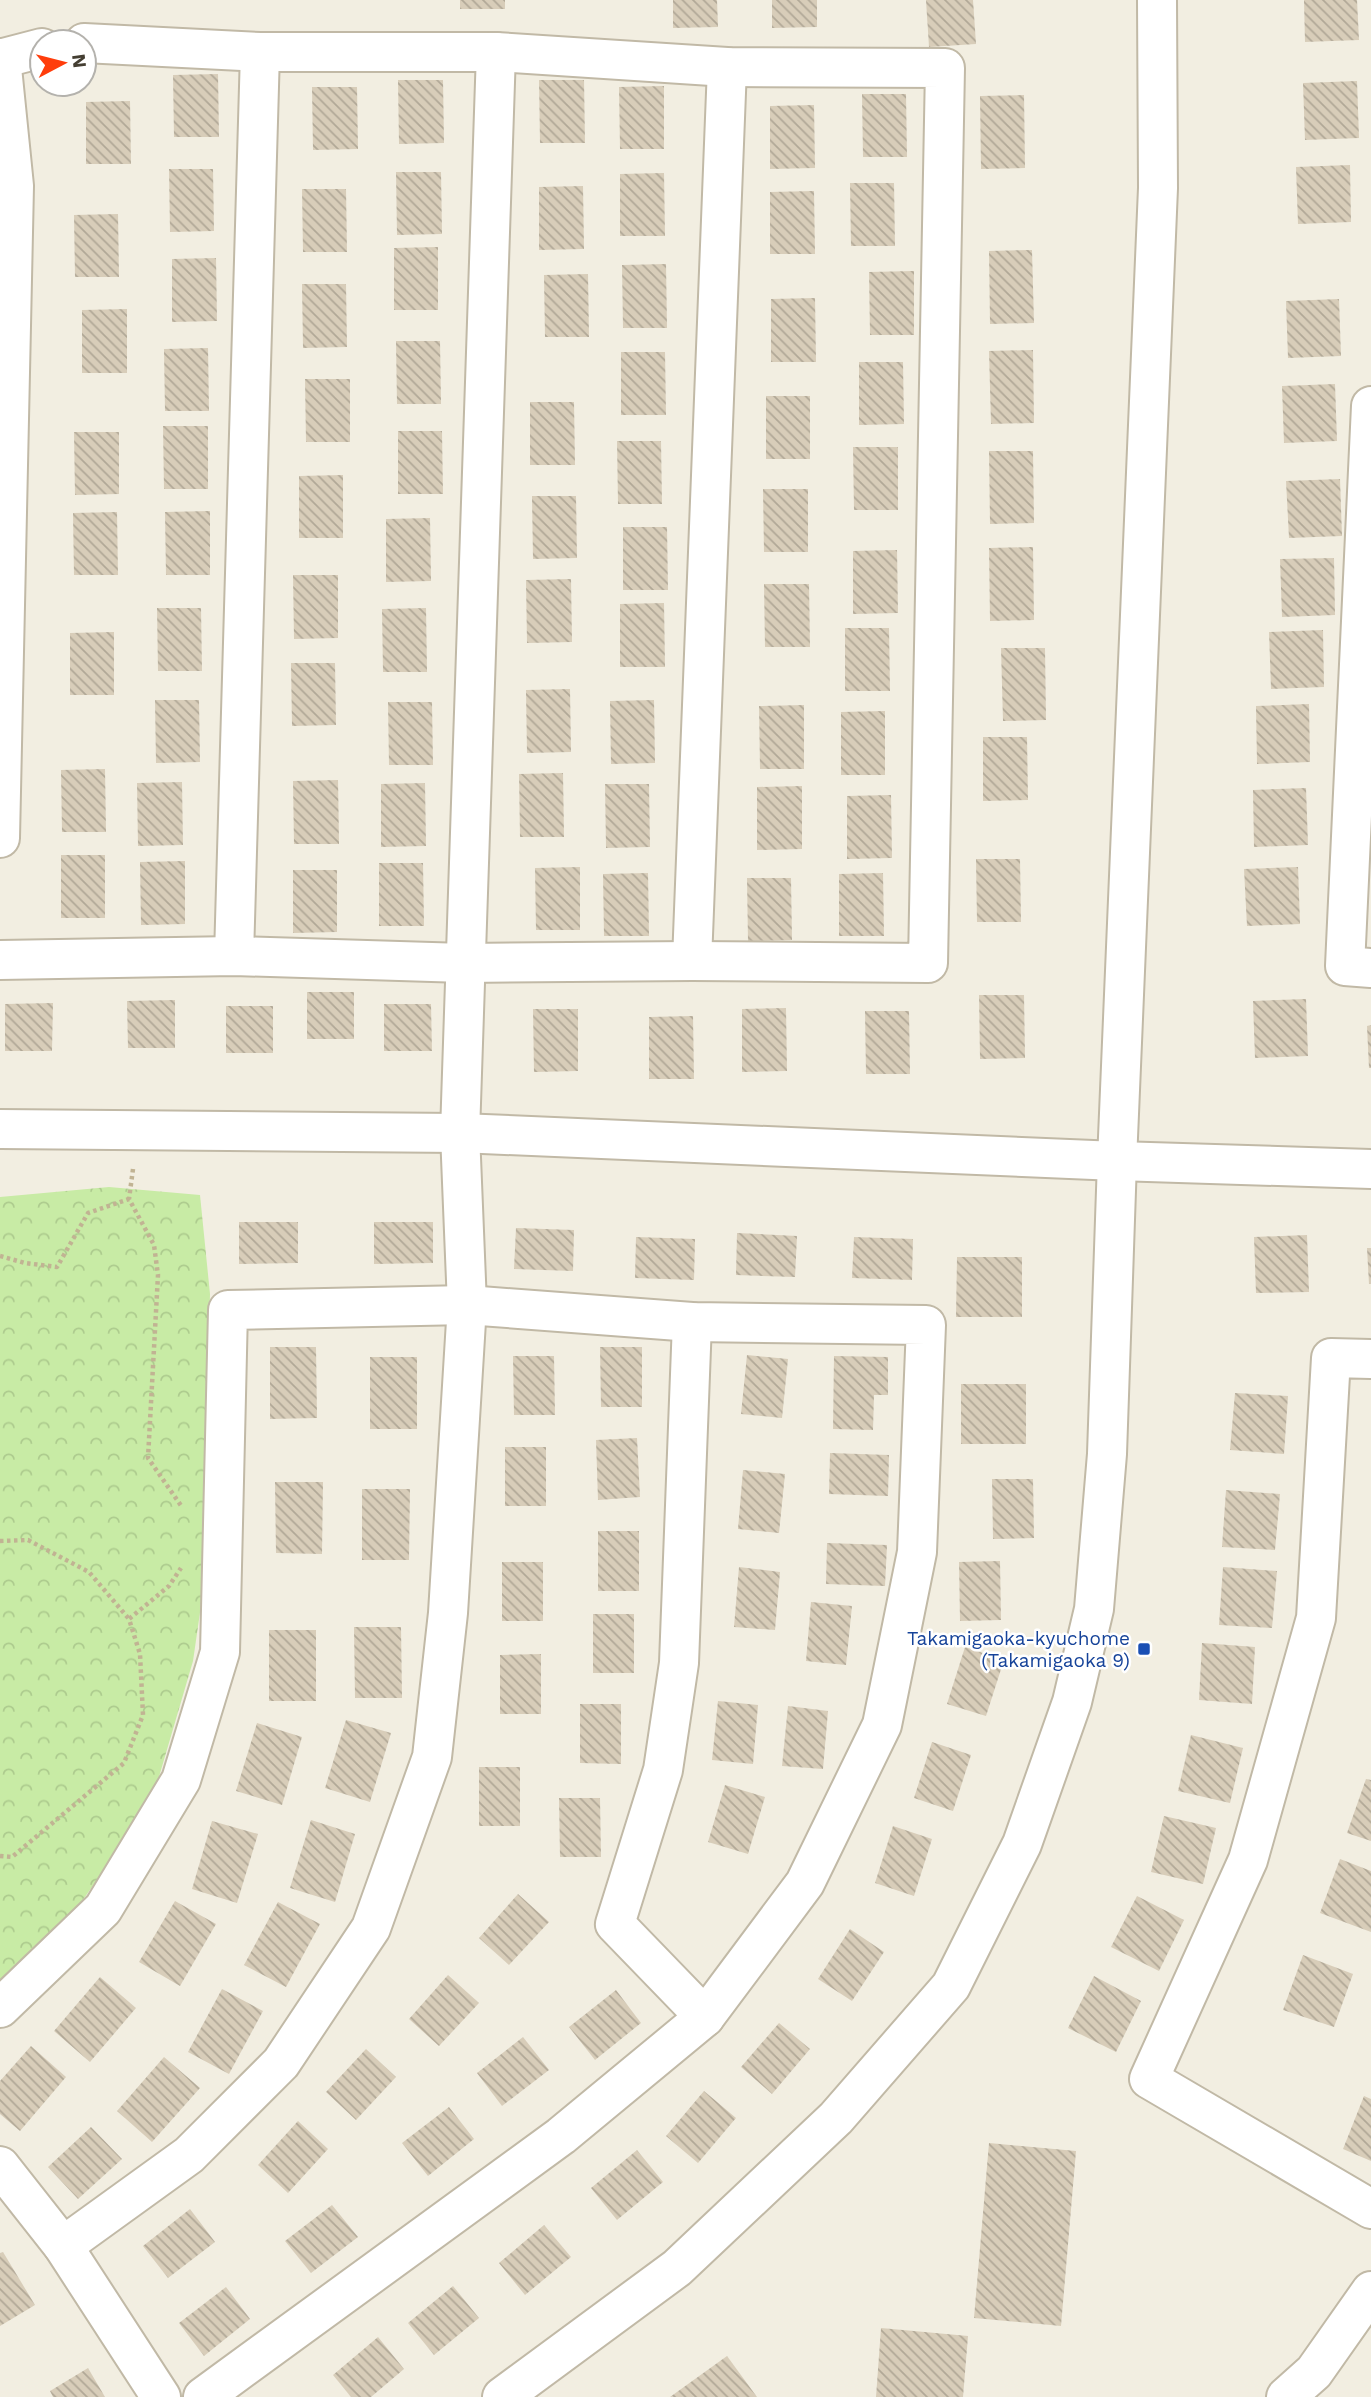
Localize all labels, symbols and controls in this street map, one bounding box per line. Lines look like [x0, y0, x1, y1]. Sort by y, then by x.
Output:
north arrow [28, 28, 98, 98]
text: N [67, 53, 92, 69]
place label: Takamigaoka-kyuchome (Takamigaoka 9) [907, 1627, 1130, 1672]
marker: Takamigaoka-kyuchome (Takamigaoka 9) [1136, 1641, 1152, 1657]

